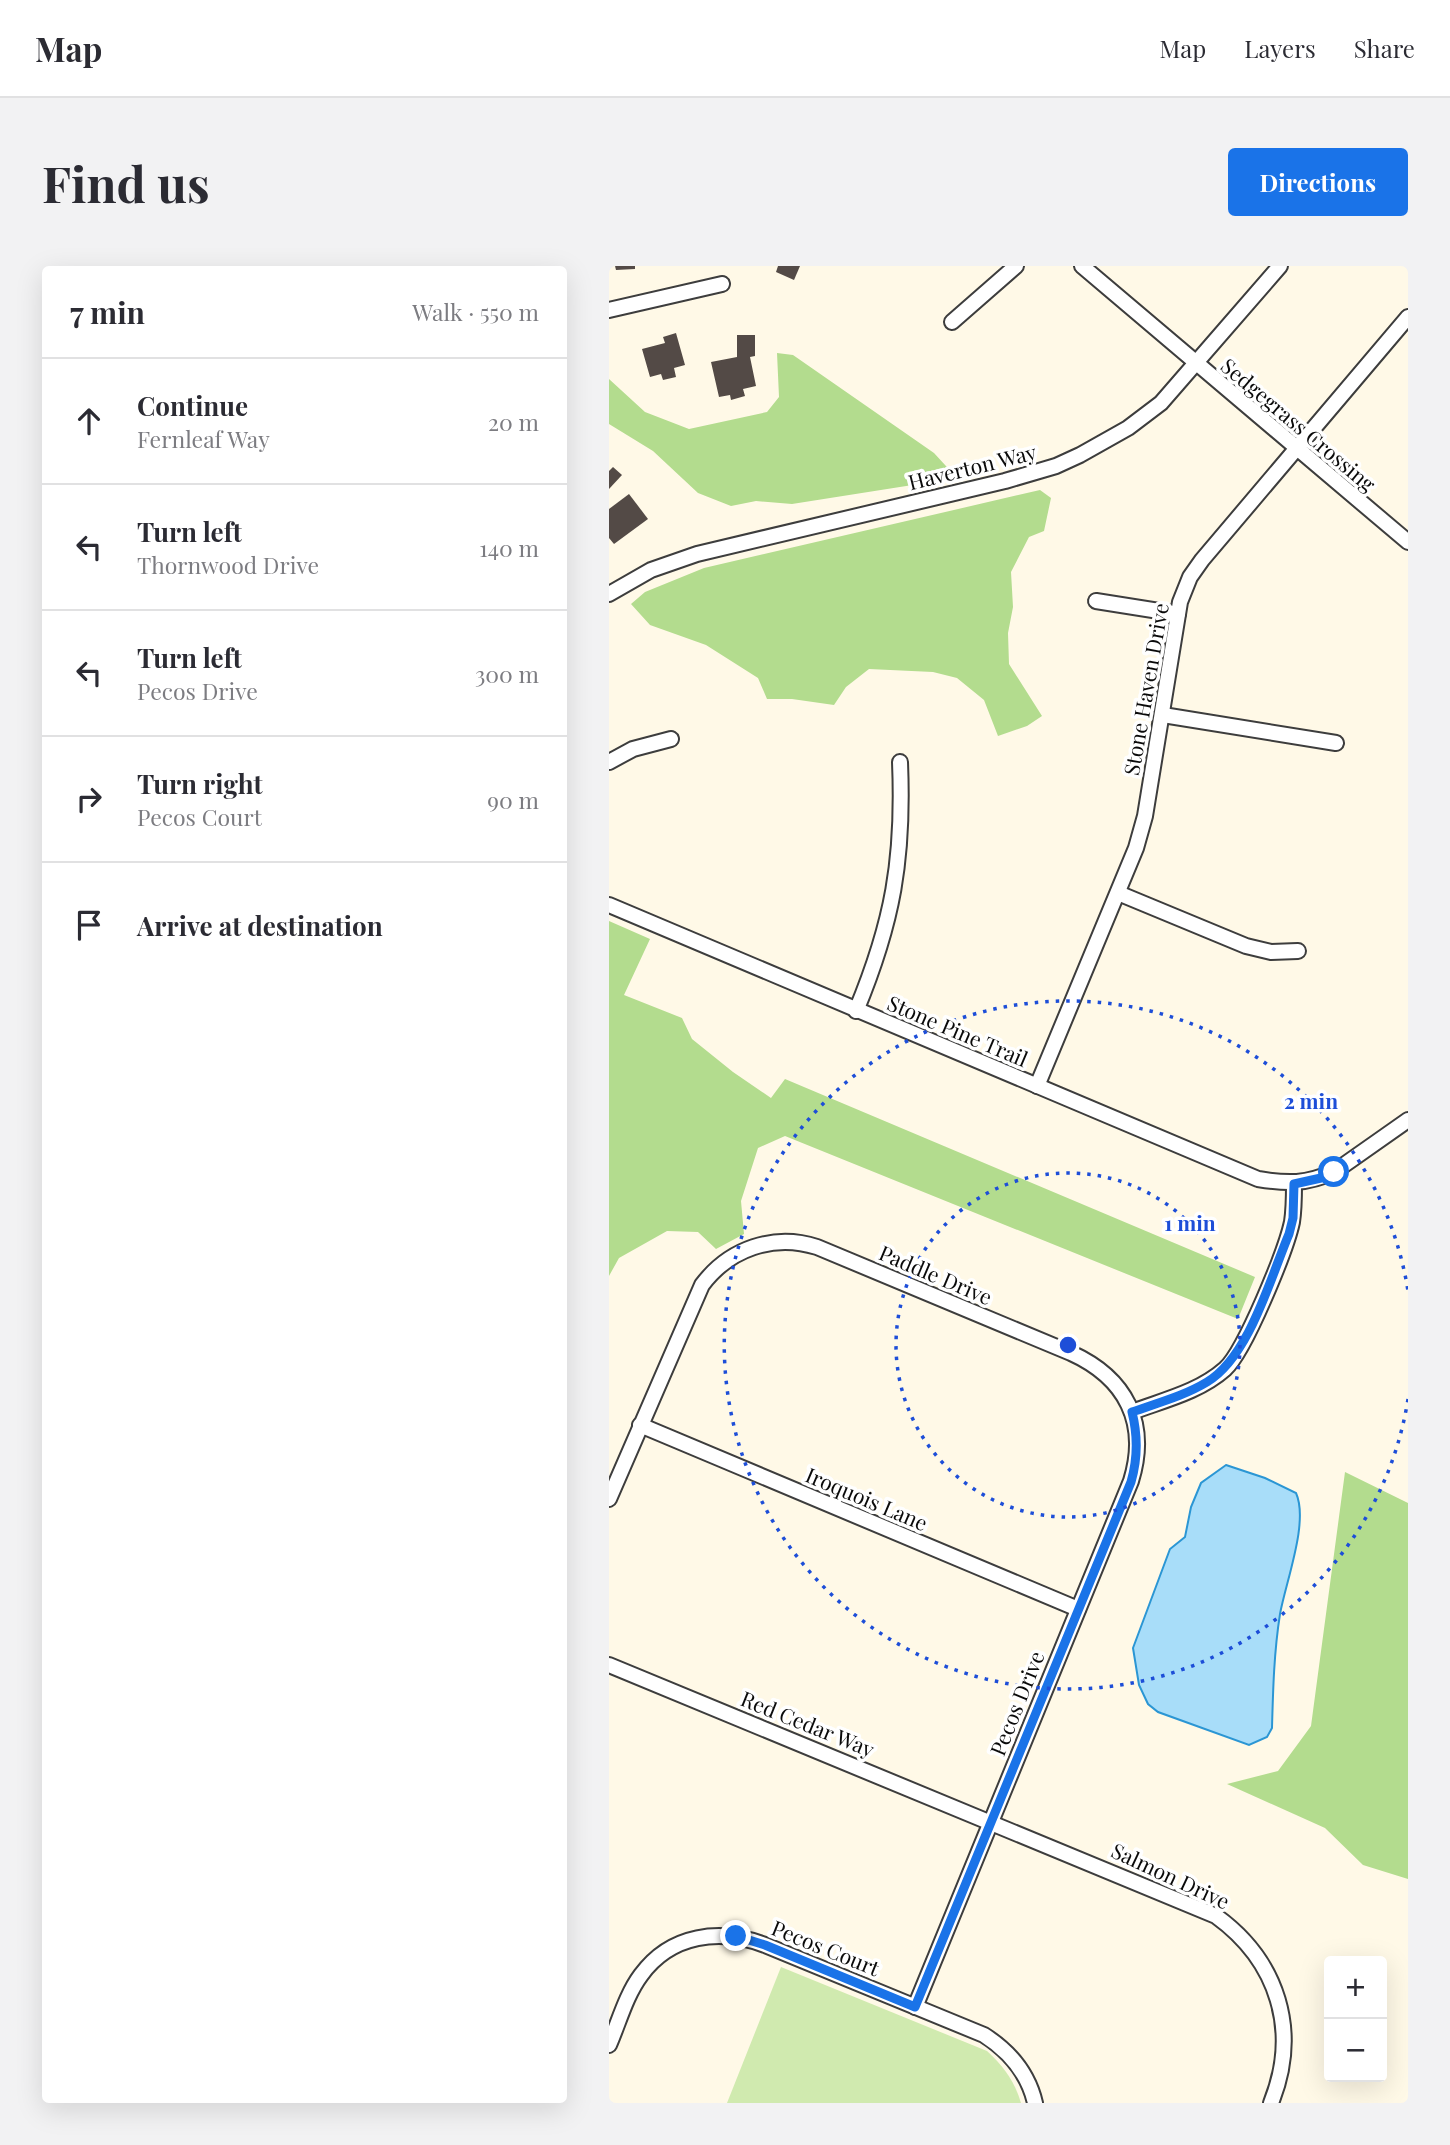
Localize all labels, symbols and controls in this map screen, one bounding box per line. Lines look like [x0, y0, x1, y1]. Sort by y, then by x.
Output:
text: Map [35, 26, 102, 70]
text: Map [1160, 32, 1206, 64]
text: Layers [1244, 32, 1316, 64]
text: Share [1354, 32, 1415, 64]
button: Directions [1228, 148, 1408, 216]
text: Find us [42, 150, 210, 215]
text: 7 min [70, 292, 145, 332]
text: Walk · 550 m [412, 296, 539, 327]
street label: Sedgegrass Crossing [1216, 351, 1382, 497]
text: Continue [137, 388, 248, 423]
icon: ahead [70, 402, 108, 440]
text: 20 m [488, 406, 539, 437]
text: Fernleaf Way [137, 423, 270, 454]
street label: Haverton Way [905, 436, 1039, 495]
text: Turn left [137, 514, 242, 549]
icon: left [70, 528, 108, 566]
text: 140 m [479, 532, 539, 563]
text: Thornwood Drive [137, 549, 319, 580]
street label: Stone Haven Drive [1116, 601, 1174, 777]
text: Turn left [137, 640, 242, 675]
icon: left [70, 654, 108, 692]
text: 300 m [475, 658, 539, 689]
text: Pecos Drive [137, 675, 258, 706]
text: Turn right [137, 766, 263, 801]
icon: right [70, 780, 108, 818]
text: 90 m [487, 784, 539, 815]
text: Pecos Court [137, 801, 262, 832]
icon: arrive [70, 906, 108, 944]
text: Arrive at destination [137, 908, 383, 943]
street label: Stone Pine Trail [883, 988, 1033, 1072]
text: 2 min [1284, 1086, 1338, 1114]
route start [1318, 1156, 1349, 1187]
text: 1 min [1164, 1208, 1216, 1236]
street label: Paddle Drive [875, 1238, 997, 1310]
centre of rings [1056, 1333, 1080, 1357]
street label: Iroquois Lane [802, 1460, 932, 1536]
street label: Pecos Drive [982, 1647, 1050, 1759]
street label: Red Cedar Way [737, 1683, 879, 1763]
street label: Salmon Drive [1107, 1835, 1235, 1915]
street label: Pecos Court [768, 1913, 885, 1982]
route end [720, 1920, 751, 1951]
map controls [1324, 1956, 1387, 2082]
button: + [1324, 1956, 1387, 2019]
button: − [1324, 2019, 1387, 2082]

